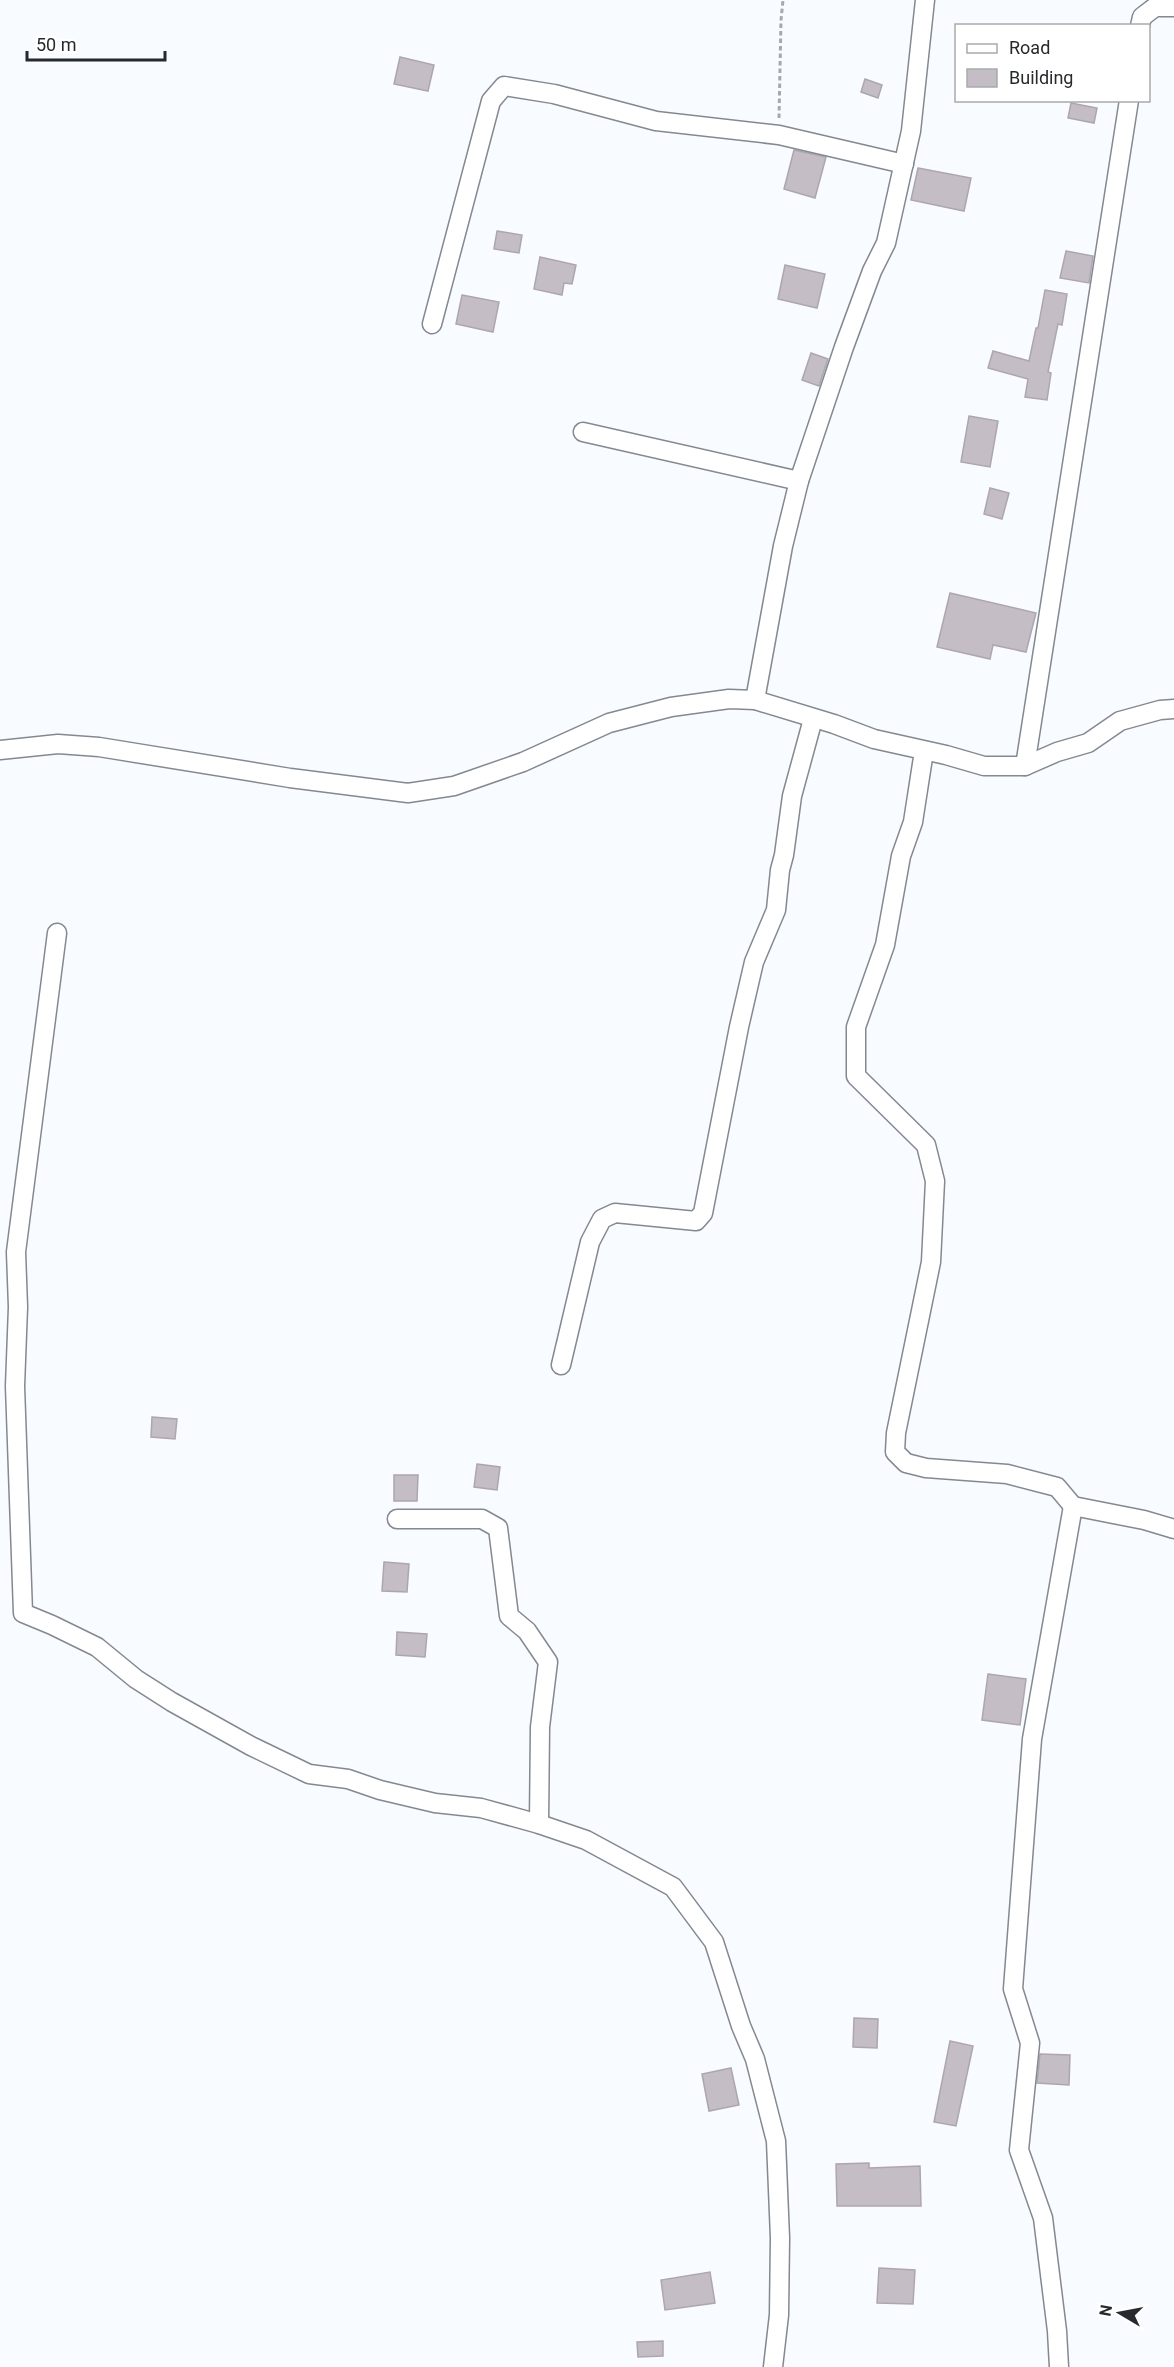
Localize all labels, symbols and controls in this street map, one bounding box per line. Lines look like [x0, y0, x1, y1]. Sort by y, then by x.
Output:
scale bar [27, 24, 165, 62]
legend [955, 24, 1150, 102]
text: 50 m [36, 34, 76, 55]
text: Road [1009, 37, 1050, 58]
text: Building [1009, 67, 1073, 88]
north arrow [1090, 2283, 1150, 2343]
text: N [1095, 2303, 1116, 2318]

